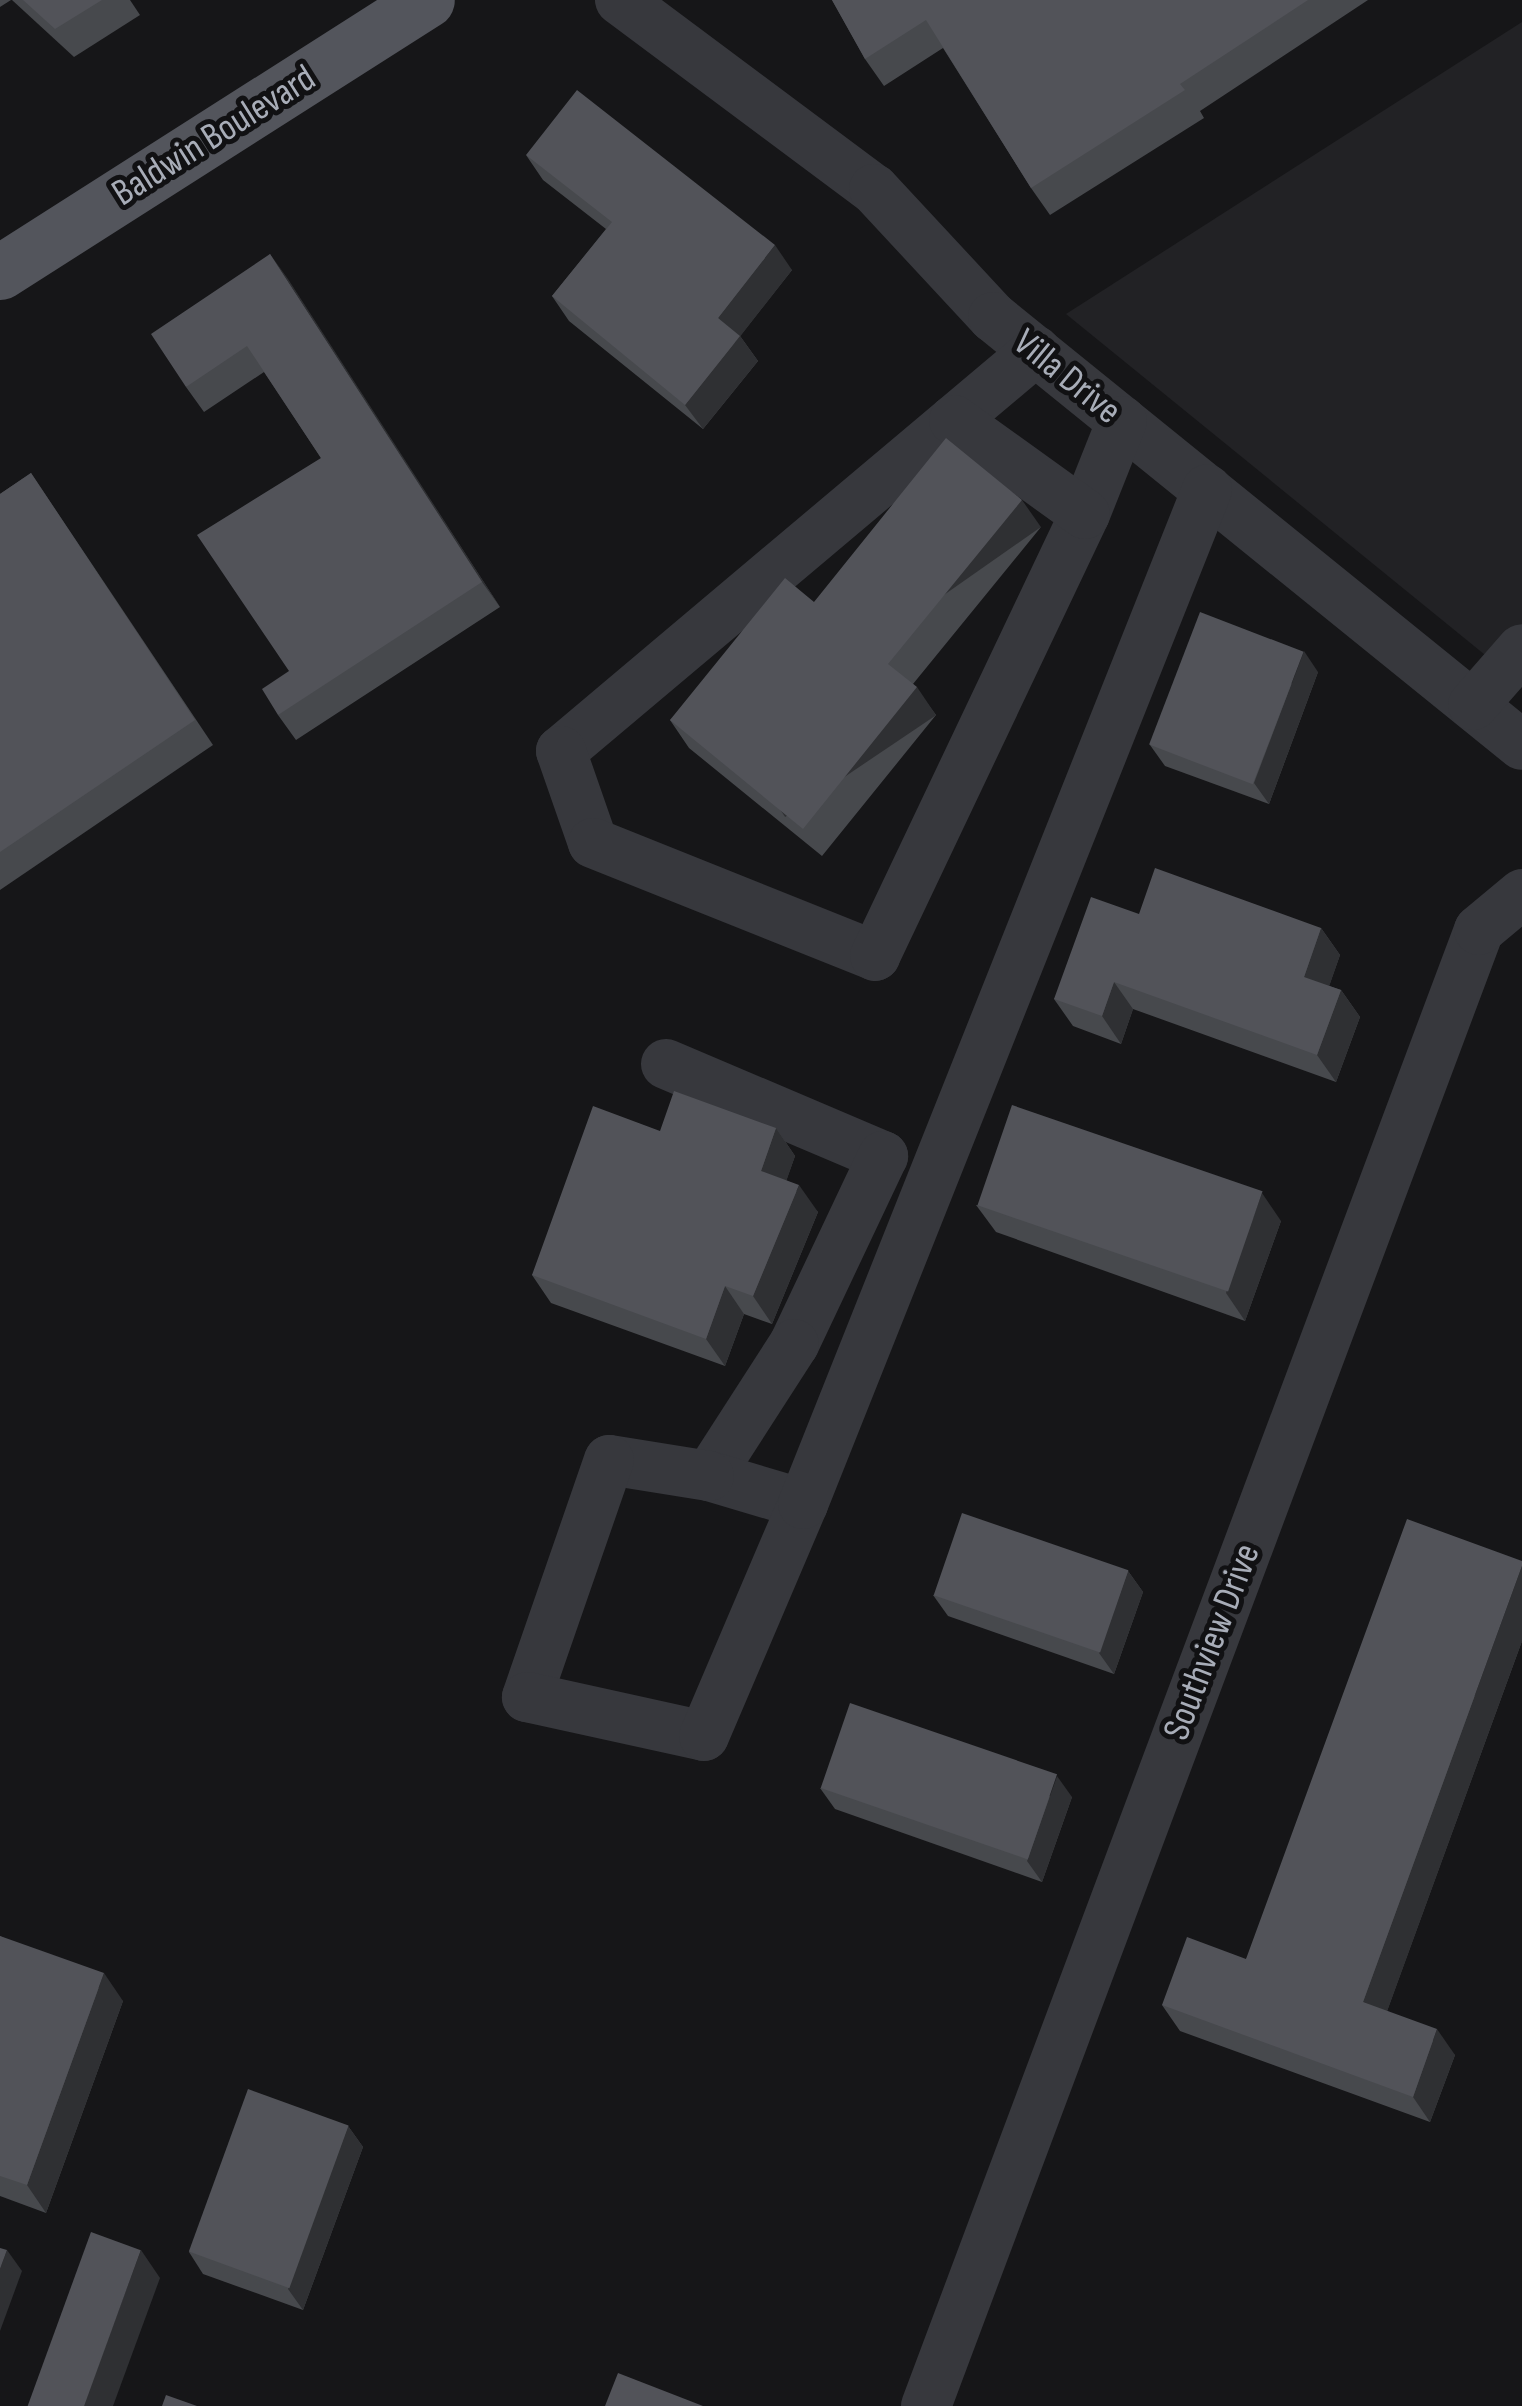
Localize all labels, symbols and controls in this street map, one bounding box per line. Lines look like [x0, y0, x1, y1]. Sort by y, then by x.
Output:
street label: Baldwin Boulevard [104, 56, 324, 216]
street label: Villa Drive [1004, 320, 1130, 434]
street label: Southview Drive [1154, 1538, 1270, 1746]

